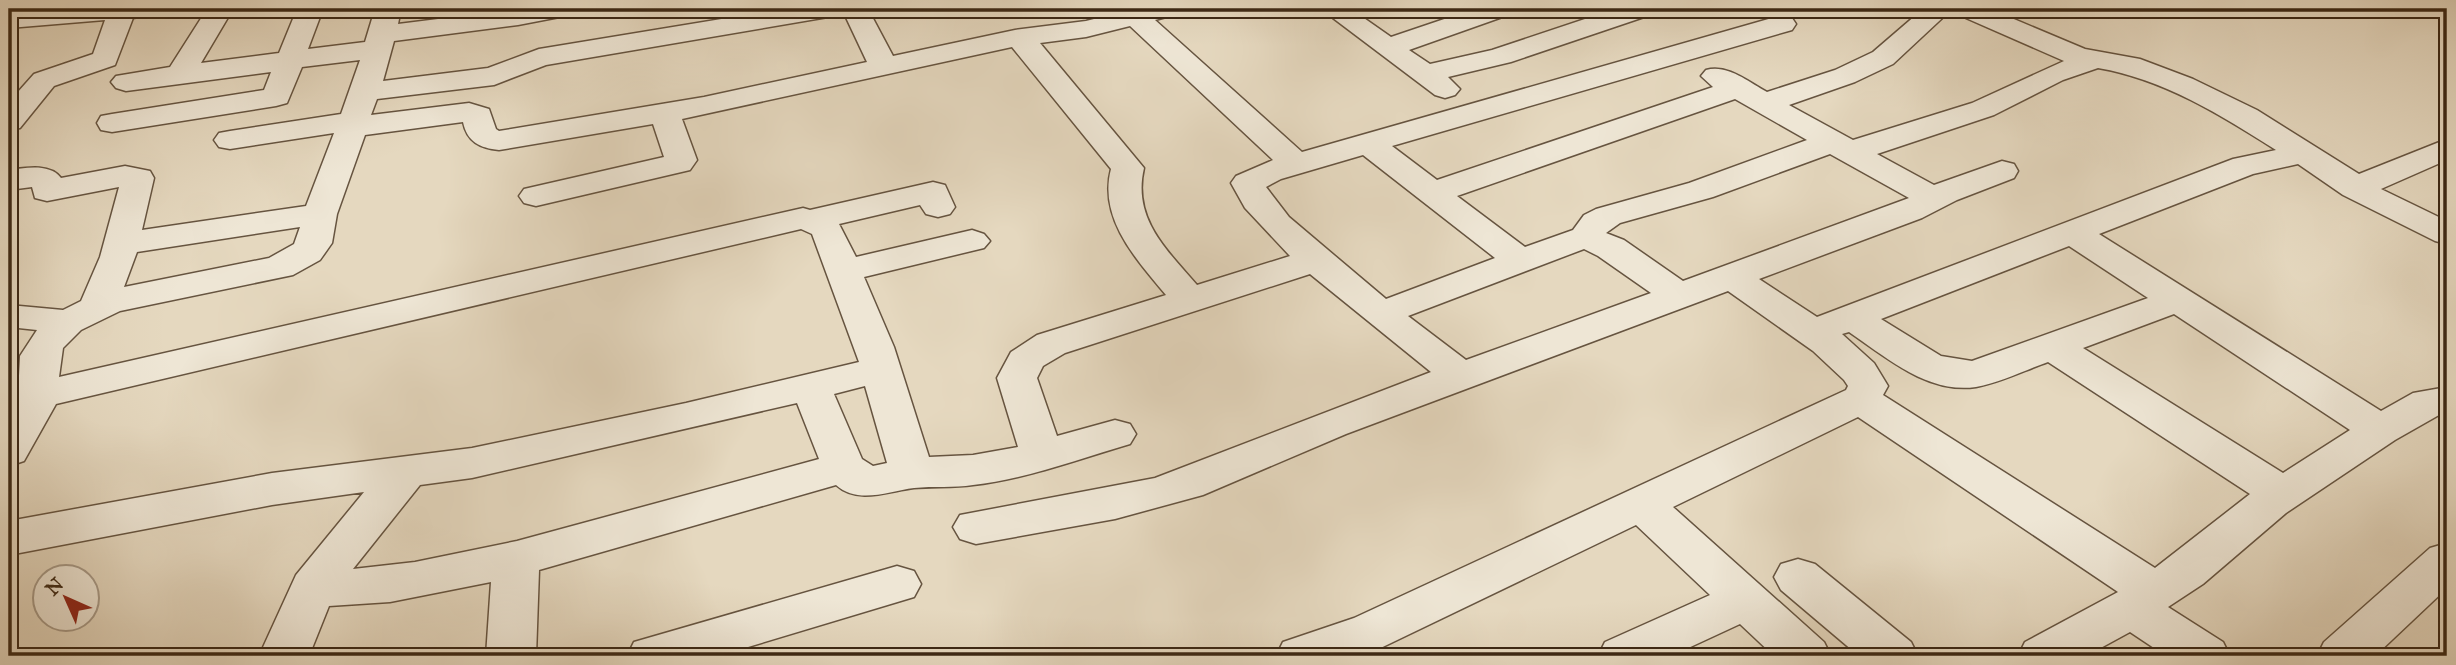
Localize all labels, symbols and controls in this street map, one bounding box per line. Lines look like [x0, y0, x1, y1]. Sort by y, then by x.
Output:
north arrow [32, 564, 102, 634]
text: N [40, 572, 68, 600]

